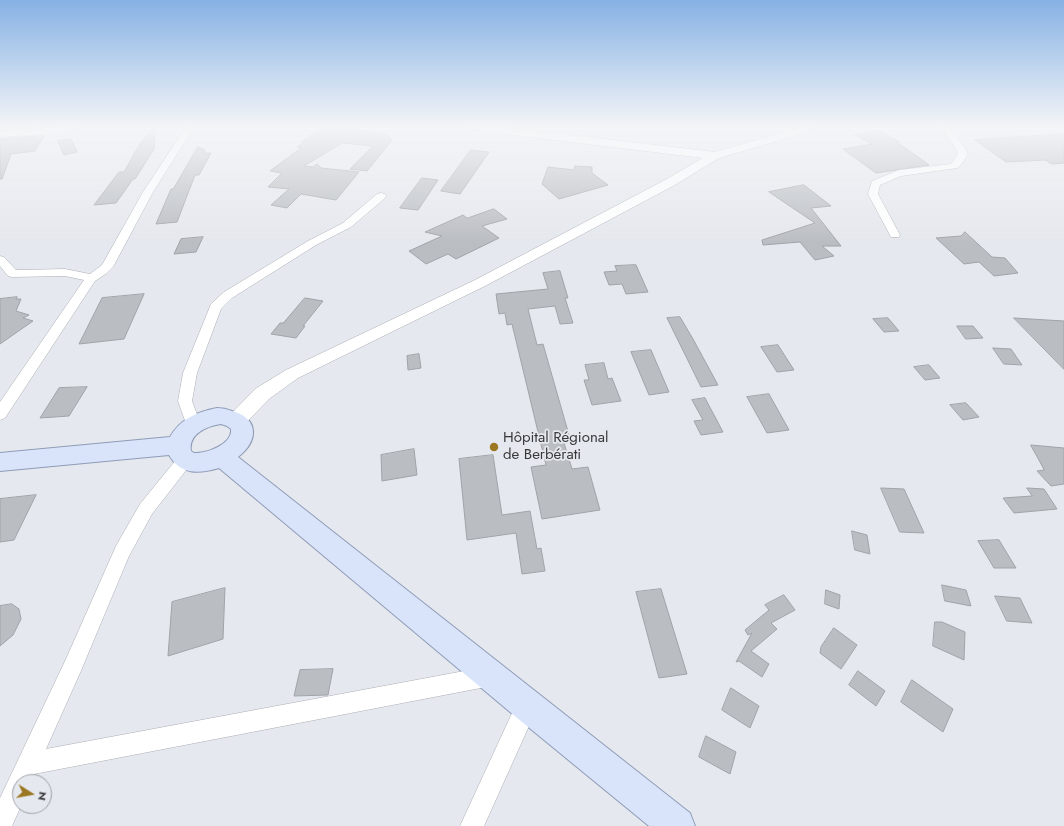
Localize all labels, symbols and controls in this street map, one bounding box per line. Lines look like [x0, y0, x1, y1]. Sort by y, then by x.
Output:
place label: Hôpital Régional de Berbérati [503, 429, 608, 464]
marker: Hôpital Régional de Berbérati [488, 441, 500, 453]
north arrow [12, 774, 52, 814]
text: N [34, 790, 51, 802]

